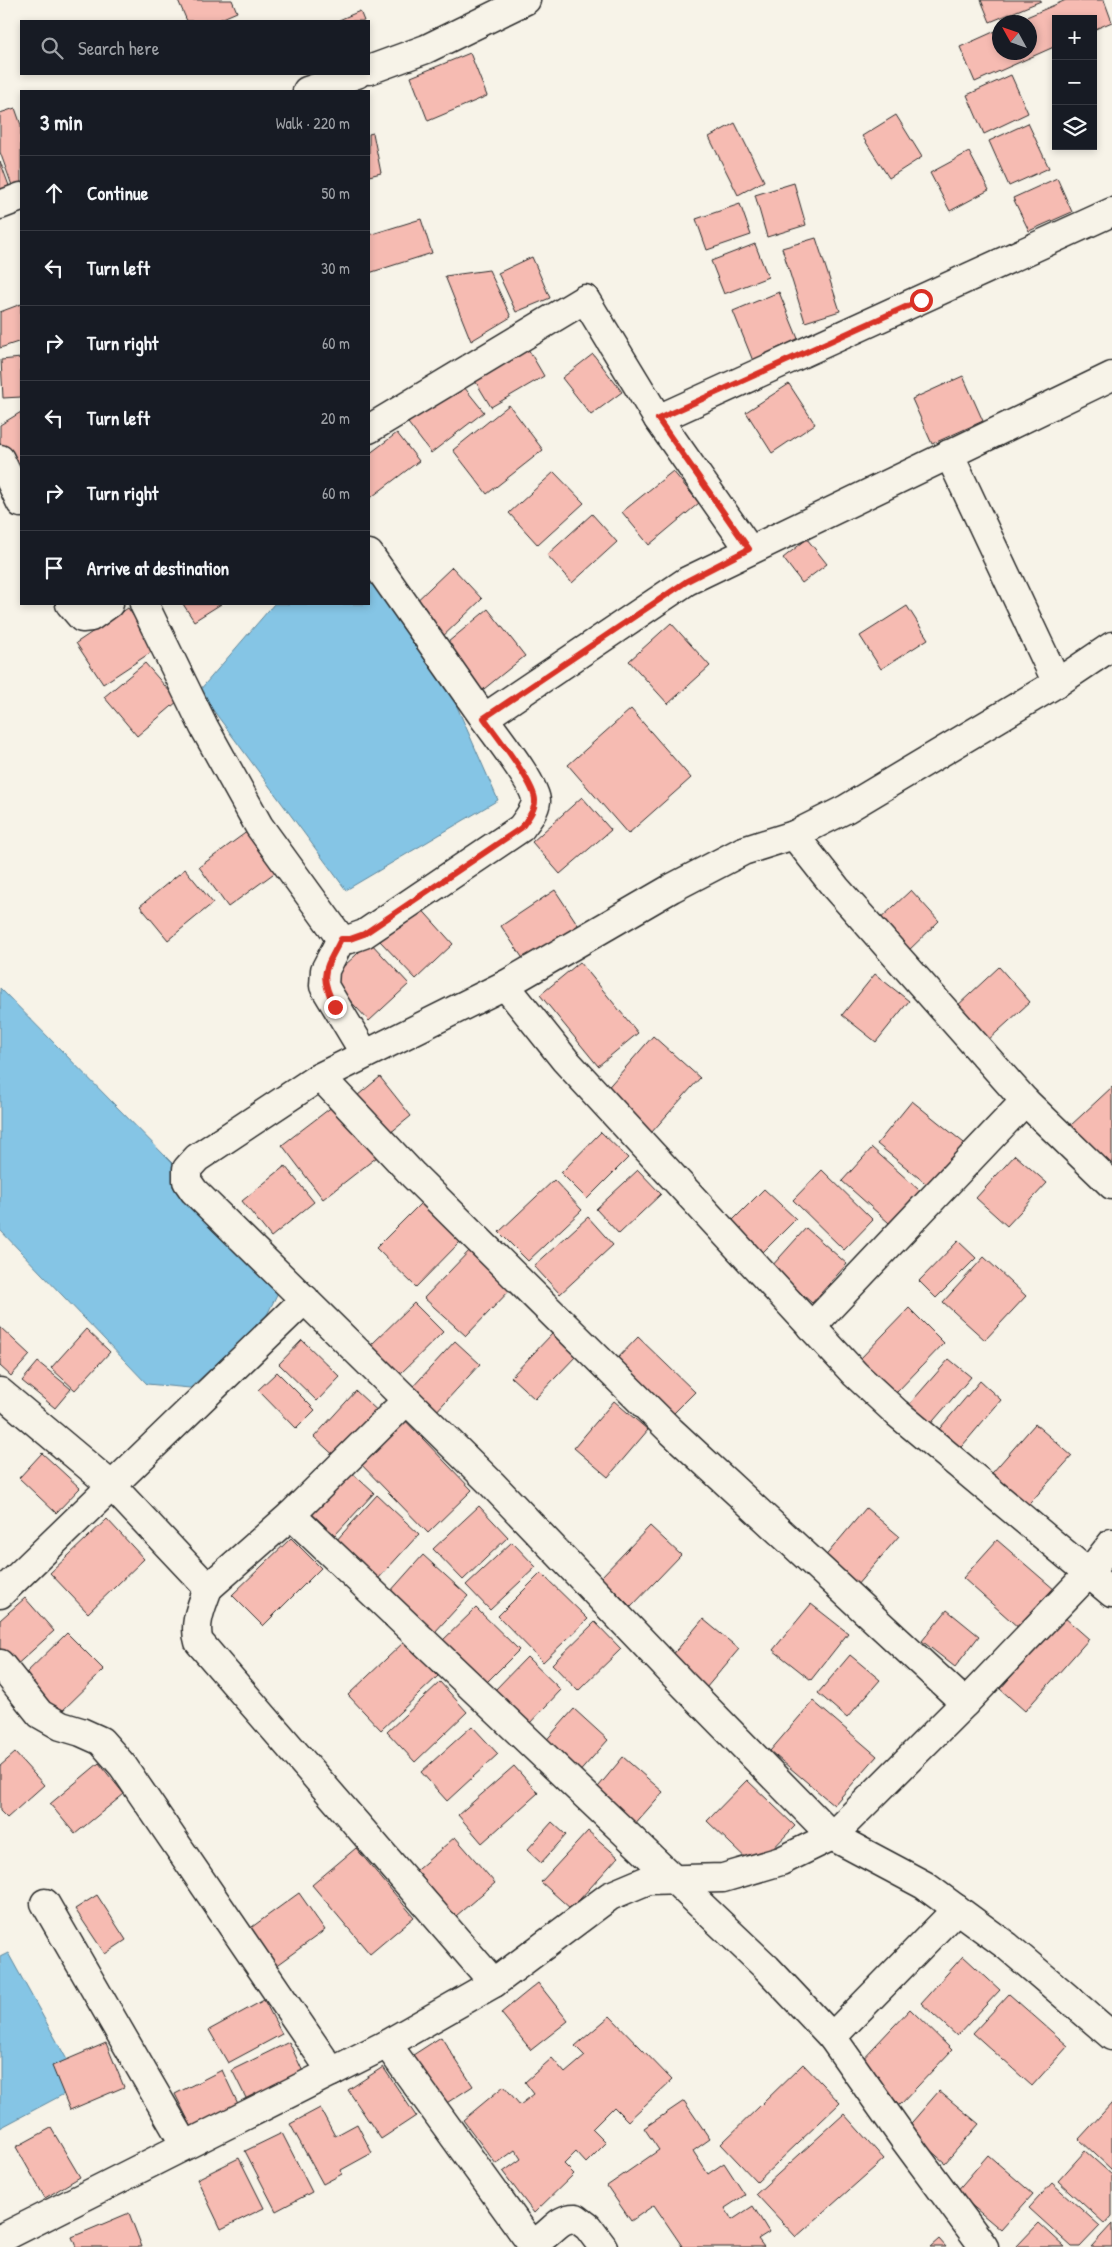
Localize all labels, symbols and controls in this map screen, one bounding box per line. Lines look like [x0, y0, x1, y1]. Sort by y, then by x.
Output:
north arrow [992, 15, 1037, 60]
map controls [1052, 15, 1097, 150]
button: + [1052, 15, 1097, 60]
search box [20, 20, 370, 75]
icon: search [38, 34, 66, 62]
text: Search here [78, 35, 159, 61]
button: − [1052, 60, 1097, 105]
button: layers [1052, 105, 1097, 150]
text: 3 min [40, 108, 83, 137]
text: Walk · 220 m [276, 112, 350, 134]
icon: ahead [40, 179, 68, 207]
text: Continue [87, 180, 148, 206]
text: 50 m [322, 182, 350, 204]
icon: left [40, 254, 68, 282]
text: Turn left [87, 255, 150, 281]
text: 30 m [321, 257, 350, 279]
route start [910, 289, 933, 312]
icon: right [40, 329, 68, 357]
text: Turn right [87, 330, 158, 356]
text: 60 m [322, 332, 350, 354]
icon: left [40, 404, 68, 432]
text: Turn left [87, 405, 150, 431]
text: 20 m [321, 407, 350, 429]
icon: right [40, 479, 68, 507]
text: Turn right [87, 480, 158, 506]
text: 60 m [322, 482, 350, 504]
icon: arrive [40, 554, 68, 582]
text: Arrive at destination [87, 555, 229, 581]
route end [324, 996, 347, 1019]

